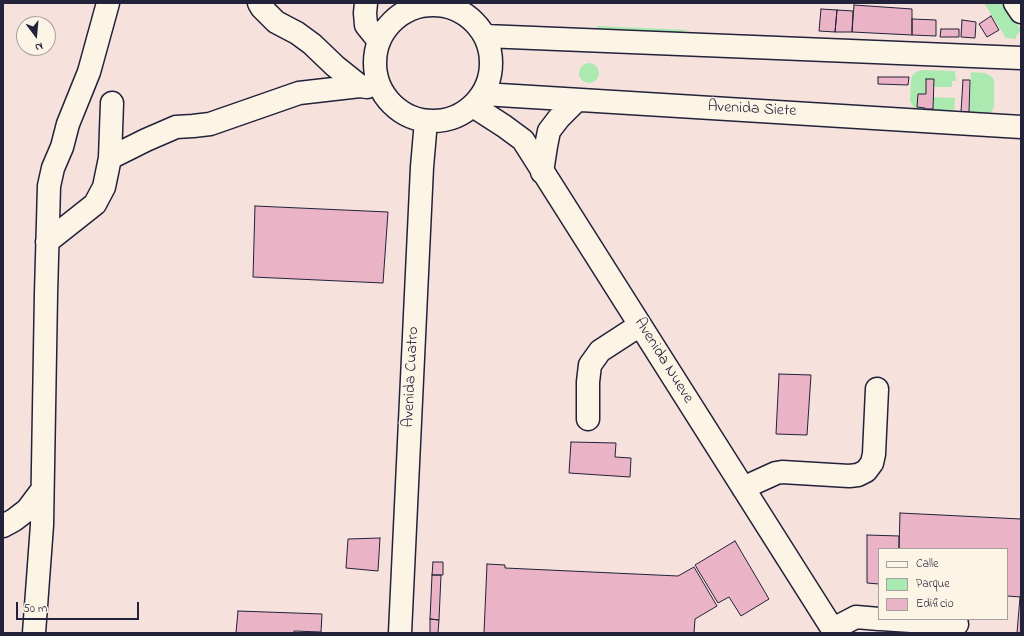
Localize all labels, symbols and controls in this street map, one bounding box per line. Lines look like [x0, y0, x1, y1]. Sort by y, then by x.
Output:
north arrow [16, 16, 56, 56]
text: N [33, 38, 45, 55]
street label: Avenida Siete [707, 98, 797, 122]
street label: Avenida Nueve [629, 315, 697, 407]
street label: Avenida Cuatro [400, 326, 424, 428]
legend [878, 548, 1008, 620]
text: Calle [916, 555, 938, 573]
text: Parque [916, 575, 950, 593]
scale bar [18, 594, 141, 620]
text: Edificio [916, 595, 954, 613]
text: 50 m [23, 600, 47, 618]

